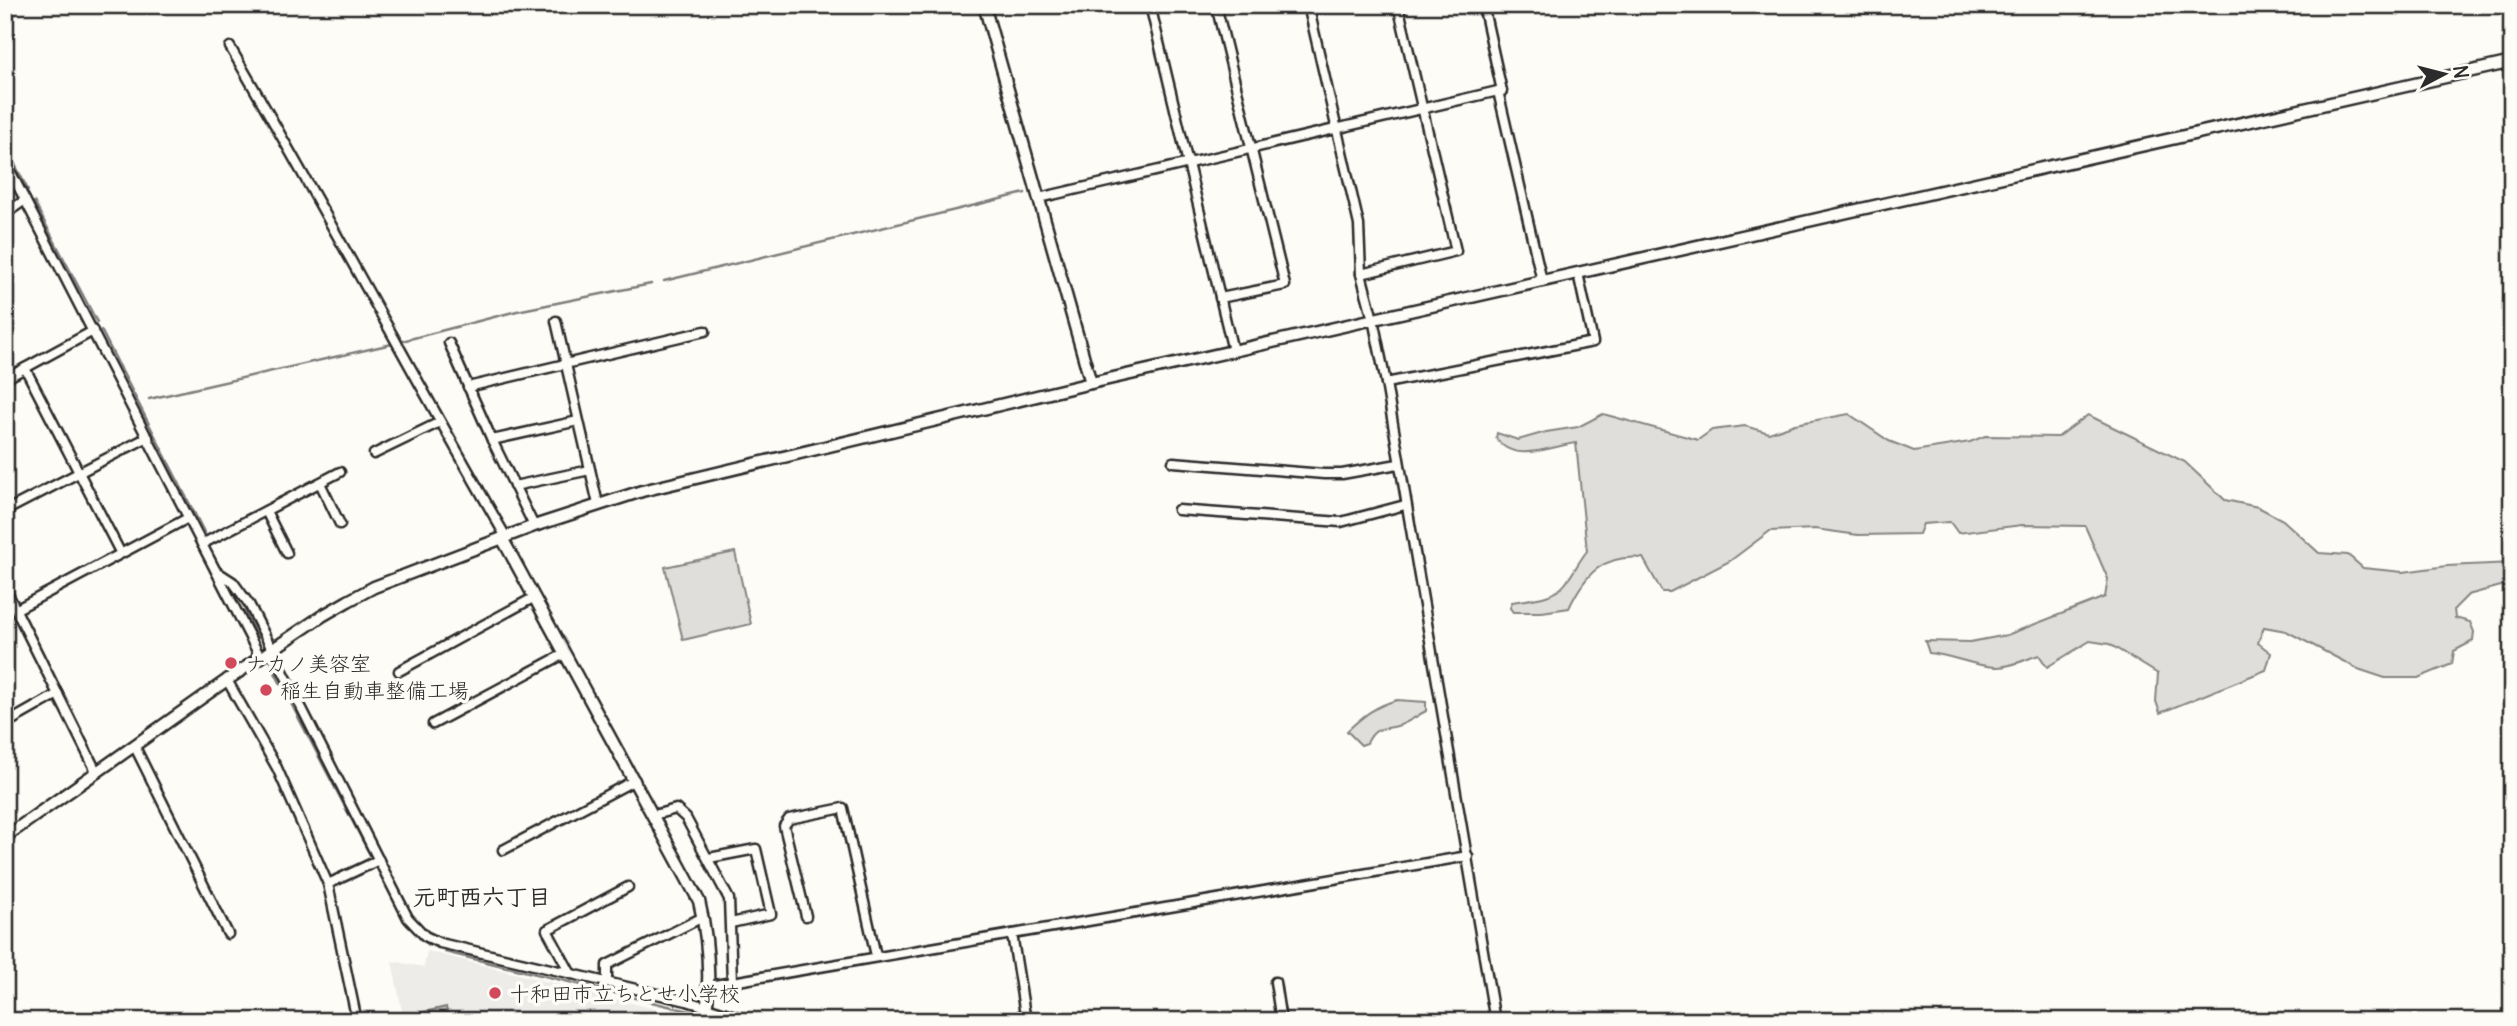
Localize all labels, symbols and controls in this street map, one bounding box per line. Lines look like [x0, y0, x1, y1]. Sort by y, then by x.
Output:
north arrow [2408, 38, 2478, 108]
text: N [2448, 64, 2474, 80]
place label: ナカノ美容室 [245, 650, 371, 677]
marker: ナカノ美容室 [223, 655, 239, 671]
place label: 稲生自動車整備工場 [280, 677, 469, 704]
marker: 稲生自動車整備工場 [258, 682, 274, 698]
district label: 元町西六丁目 [413, 882, 551, 911]
place label: 十和田市立ちとせ小学校 [509, 980, 740, 1007]
marker: 十和田市立ちとせ小学校 [487, 985, 503, 1001]

